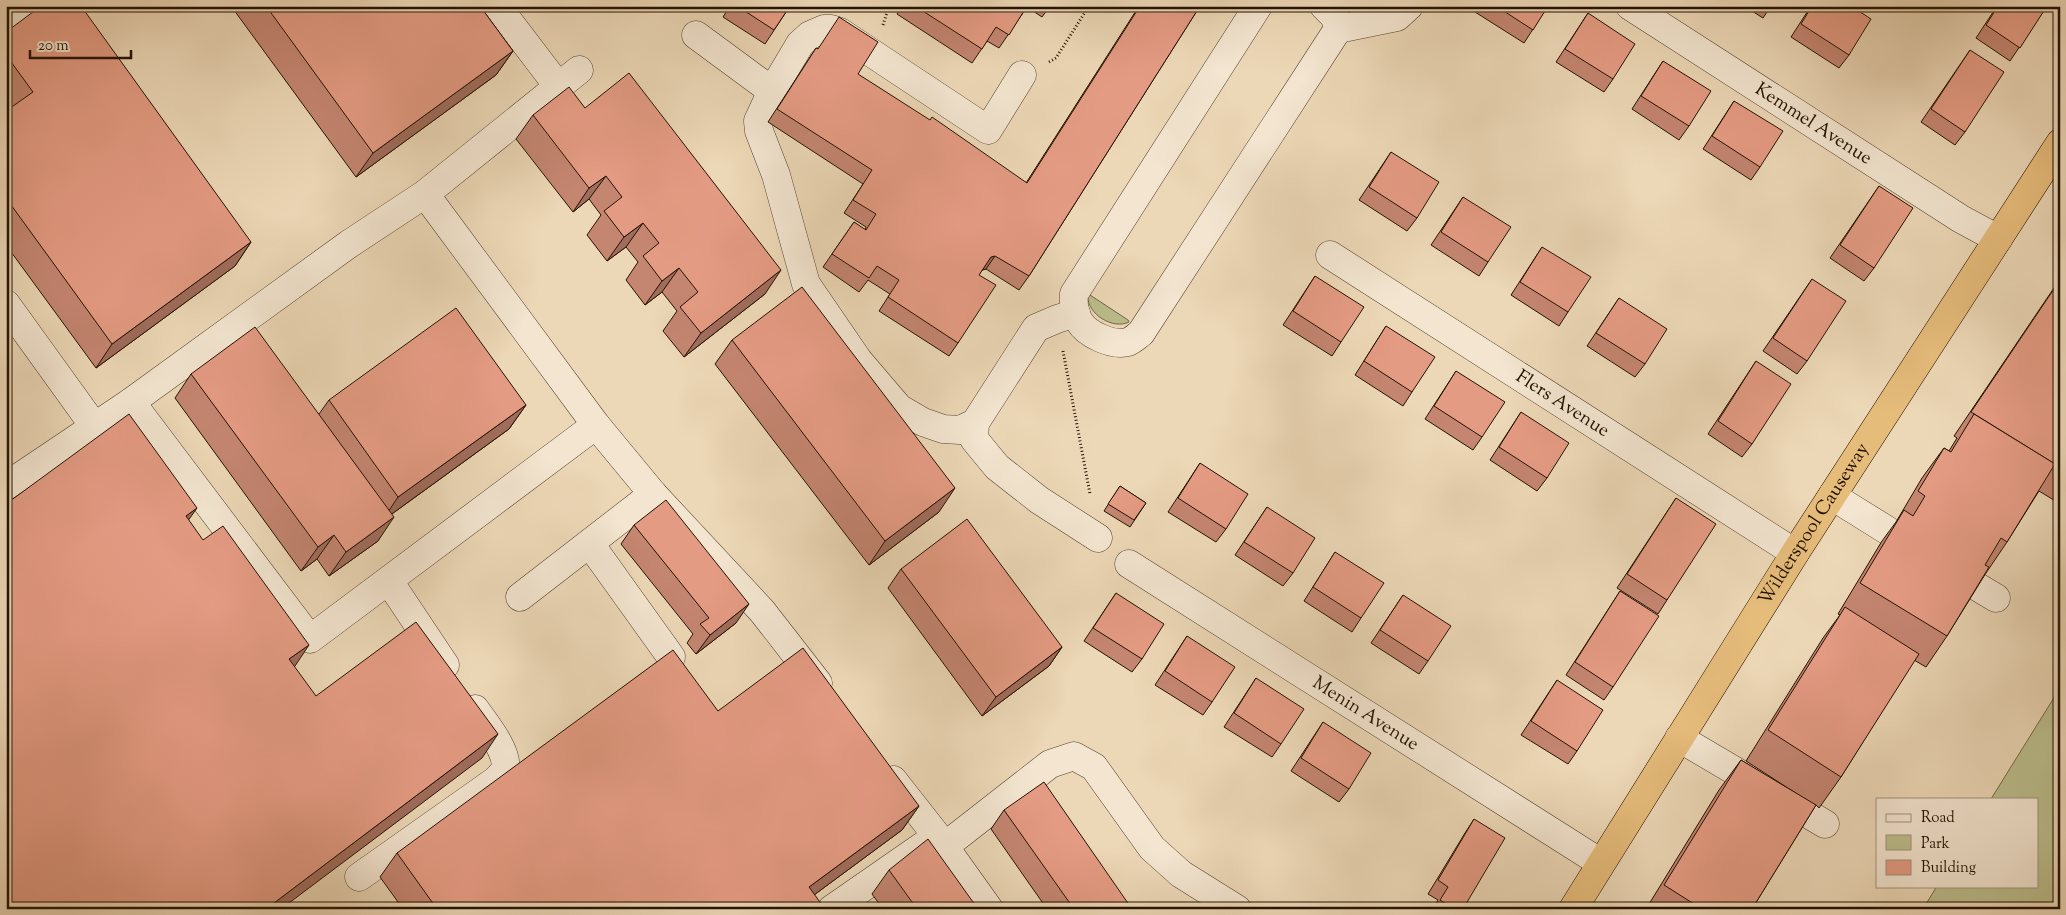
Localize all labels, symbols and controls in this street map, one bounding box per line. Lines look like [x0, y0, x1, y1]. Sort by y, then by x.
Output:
scale bar [30, 28, 131, 60]
text: 20 m [38, 36, 69, 57]
street label: Kemmel Avenue [1749, 76, 1877, 172]
street label: Flers Avenue [1510, 364, 1615, 444]
street label: Wilderspool Causeway [1752, 437, 1876, 611]
street label: Menin Avenue [1307, 670, 1424, 758]
legend [1876, 798, 2038, 888]
text: Road [1921, 808, 1955, 829]
text: Park [1921, 834, 1950, 855]
text: Building [1921, 858, 1976, 879]

